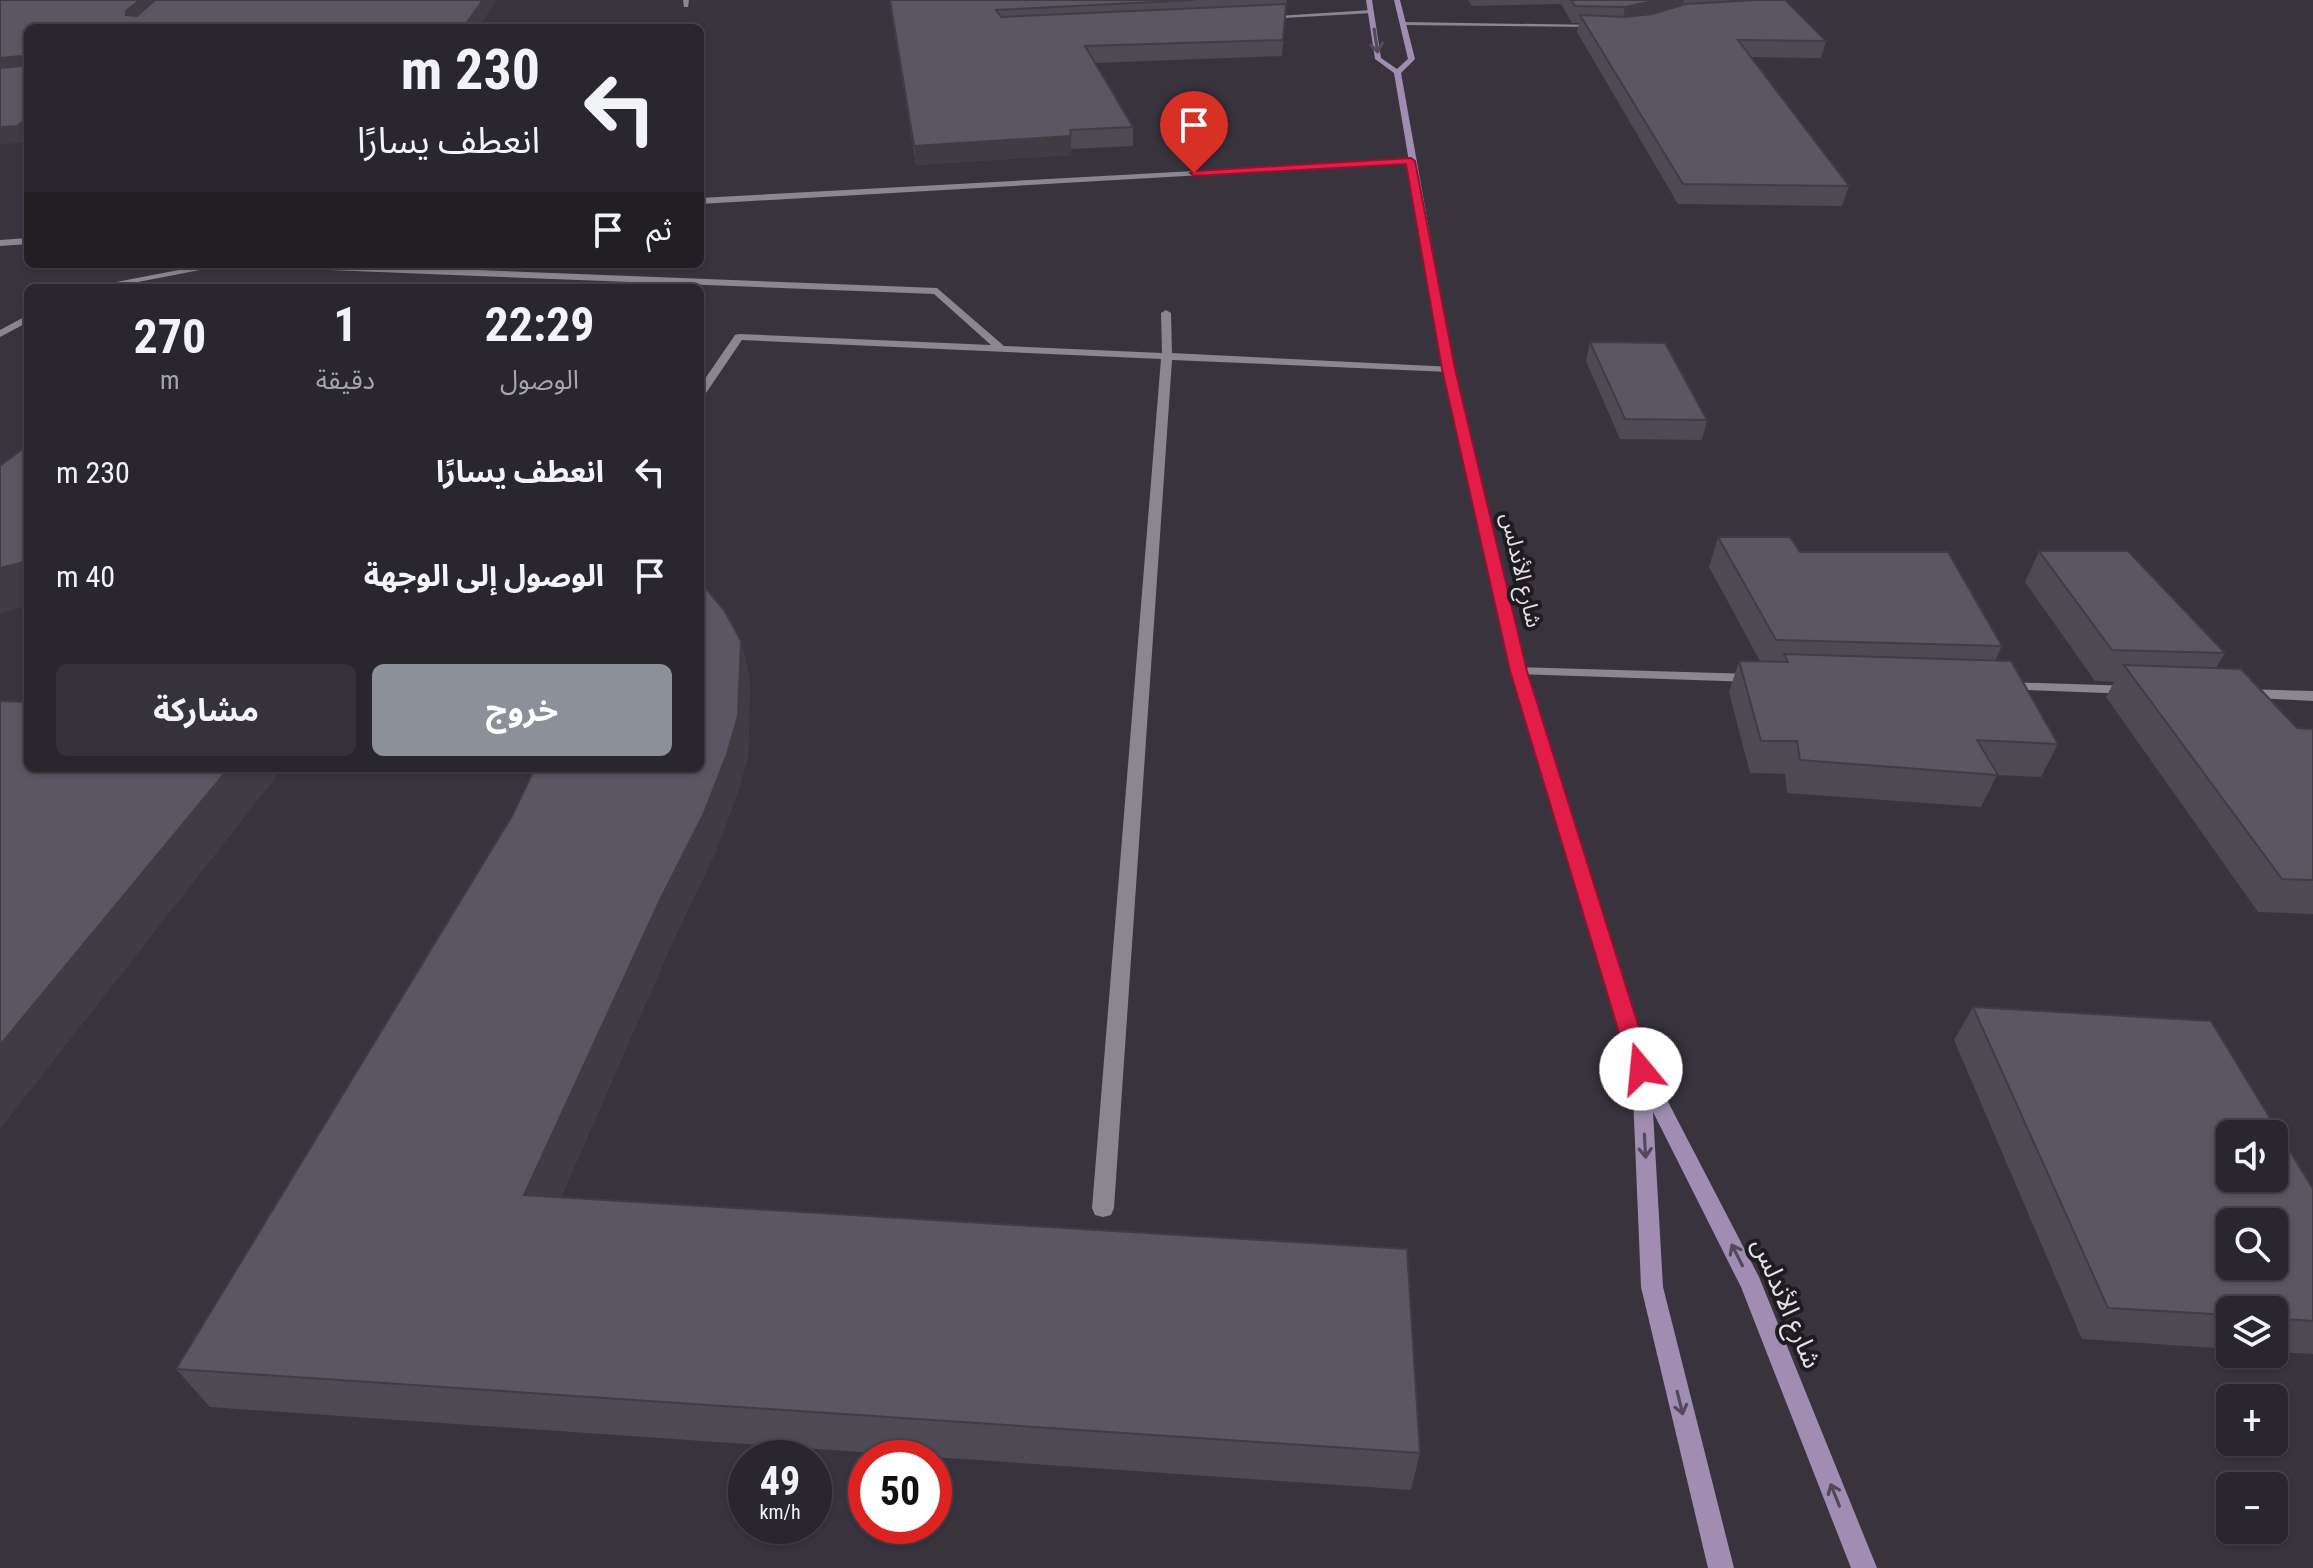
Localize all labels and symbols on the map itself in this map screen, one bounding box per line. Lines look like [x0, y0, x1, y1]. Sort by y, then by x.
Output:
one-way arrow [1369, 27, 1384, 53]
pin [1160, 91, 1228, 173]
street label: شارع الأندلس [1492, 510, 1547, 631]
position arrow [1599, 1027, 1683, 1111]
one-way arrow [1637, 1132, 1652, 1159]
street label: شارع الأندلس [1742, 1233, 1828, 1374]
one-way arrow [1728, 1243, 1744, 1267]
one-way arrow [1673, 1390, 1688, 1415]
speed limit sign: 50 [848, 1440, 952, 1544]
one-way arrow [1827, 1483, 1841, 1508]

